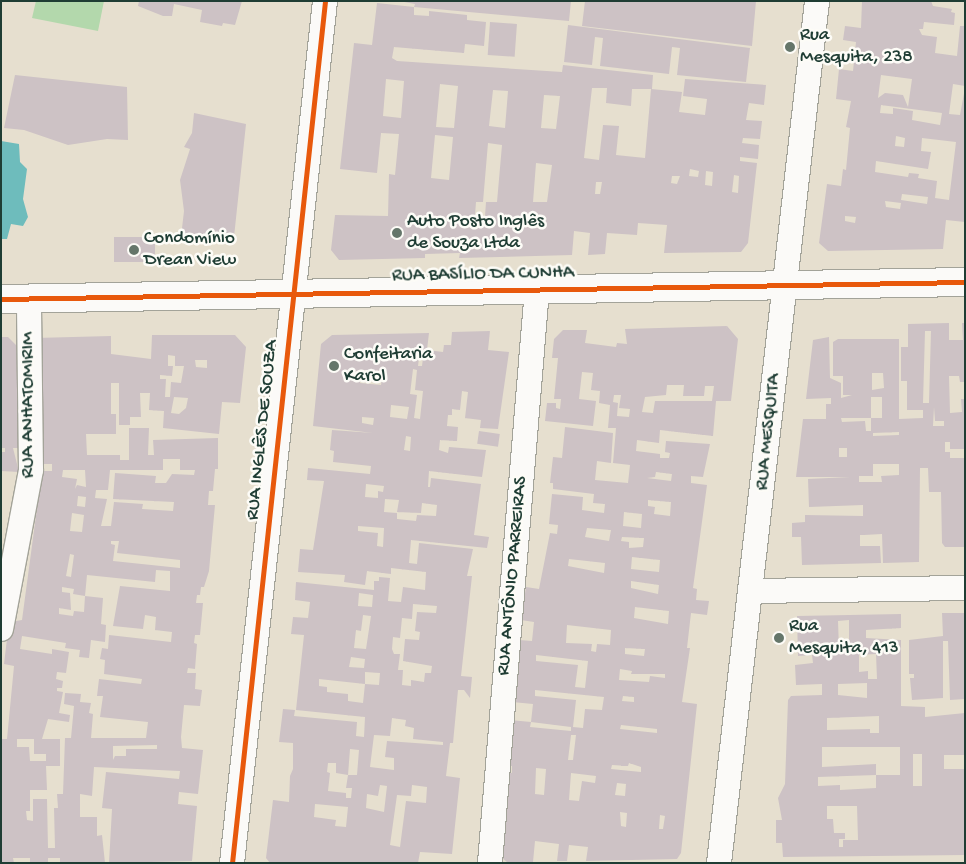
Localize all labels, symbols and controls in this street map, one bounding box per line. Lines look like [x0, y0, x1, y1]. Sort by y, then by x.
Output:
place label: Rua Mesquita, 238 [800, 25, 913, 69]
marker: Rua Mesquita, 238 [784, 41, 796, 53]
place label: Auto Posto Inglês de Souza Ltda [407, 211, 544, 255]
marker: Auto Posto Inglês de Souza Ltda [391, 227, 403, 239]
place label: Condomínio Drean View [144, 228, 236, 272]
marker: Condomínio Drean View [128, 244, 140, 256]
street label: RUA BASÍLIO DA CUNHA [392, 262, 574, 288]
street label: RUA ANHATOMIRIM [18, 332, 40, 478]
street label: RUA INGLÊS DE SOUZA [242, 339, 284, 521]
place label: Confeitaria Karol [344, 344, 433, 388]
marker: Confeitaria Karol [328, 360, 340, 372]
street label: RUA MESQUITA [752, 372, 786, 492]
street label: RUA ANTÔNIO PARREIRAS [493, 475, 533, 677]
place label: Rua Mesquita, 413 [789, 616, 899, 660]
marker: Rua Mesquita, 413 [773, 632, 785, 644]

